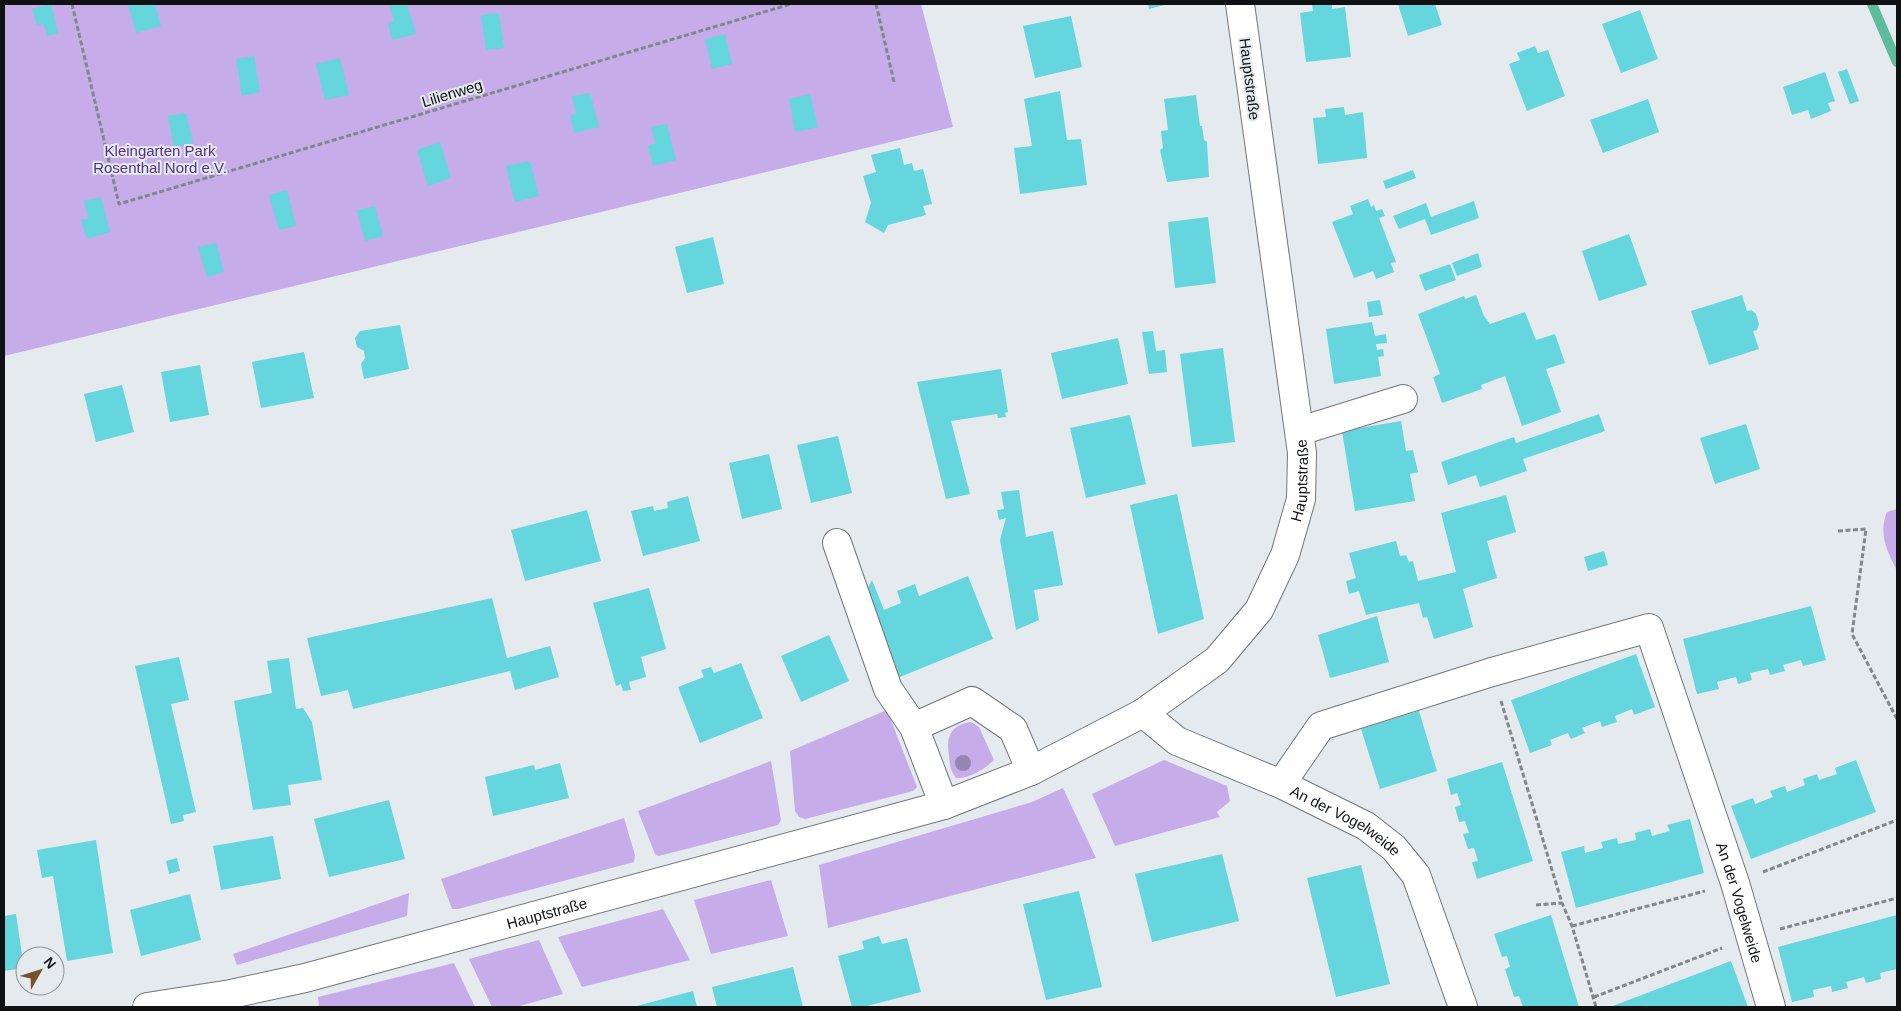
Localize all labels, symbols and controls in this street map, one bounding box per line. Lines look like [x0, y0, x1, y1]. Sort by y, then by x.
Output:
street label: Hauptstraße [1237, 37, 1263, 121]
street label: Lilienweg [420, 76, 484, 110]
park label: Kleingarten Park Rosenthal Nord e.V. [93, 142, 227, 176]
street label: Hauptstraße [1287, 438, 1311, 523]
street label: An der Vogelweide [1288, 782, 1405, 858]
street label: An der Vogelweide [1713, 840, 1766, 965]
street label: Hauptstraße [505, 894, 589, 932]
north arrow [15, 946, 65, 996]
text: N [41, 954, 60, 972]

